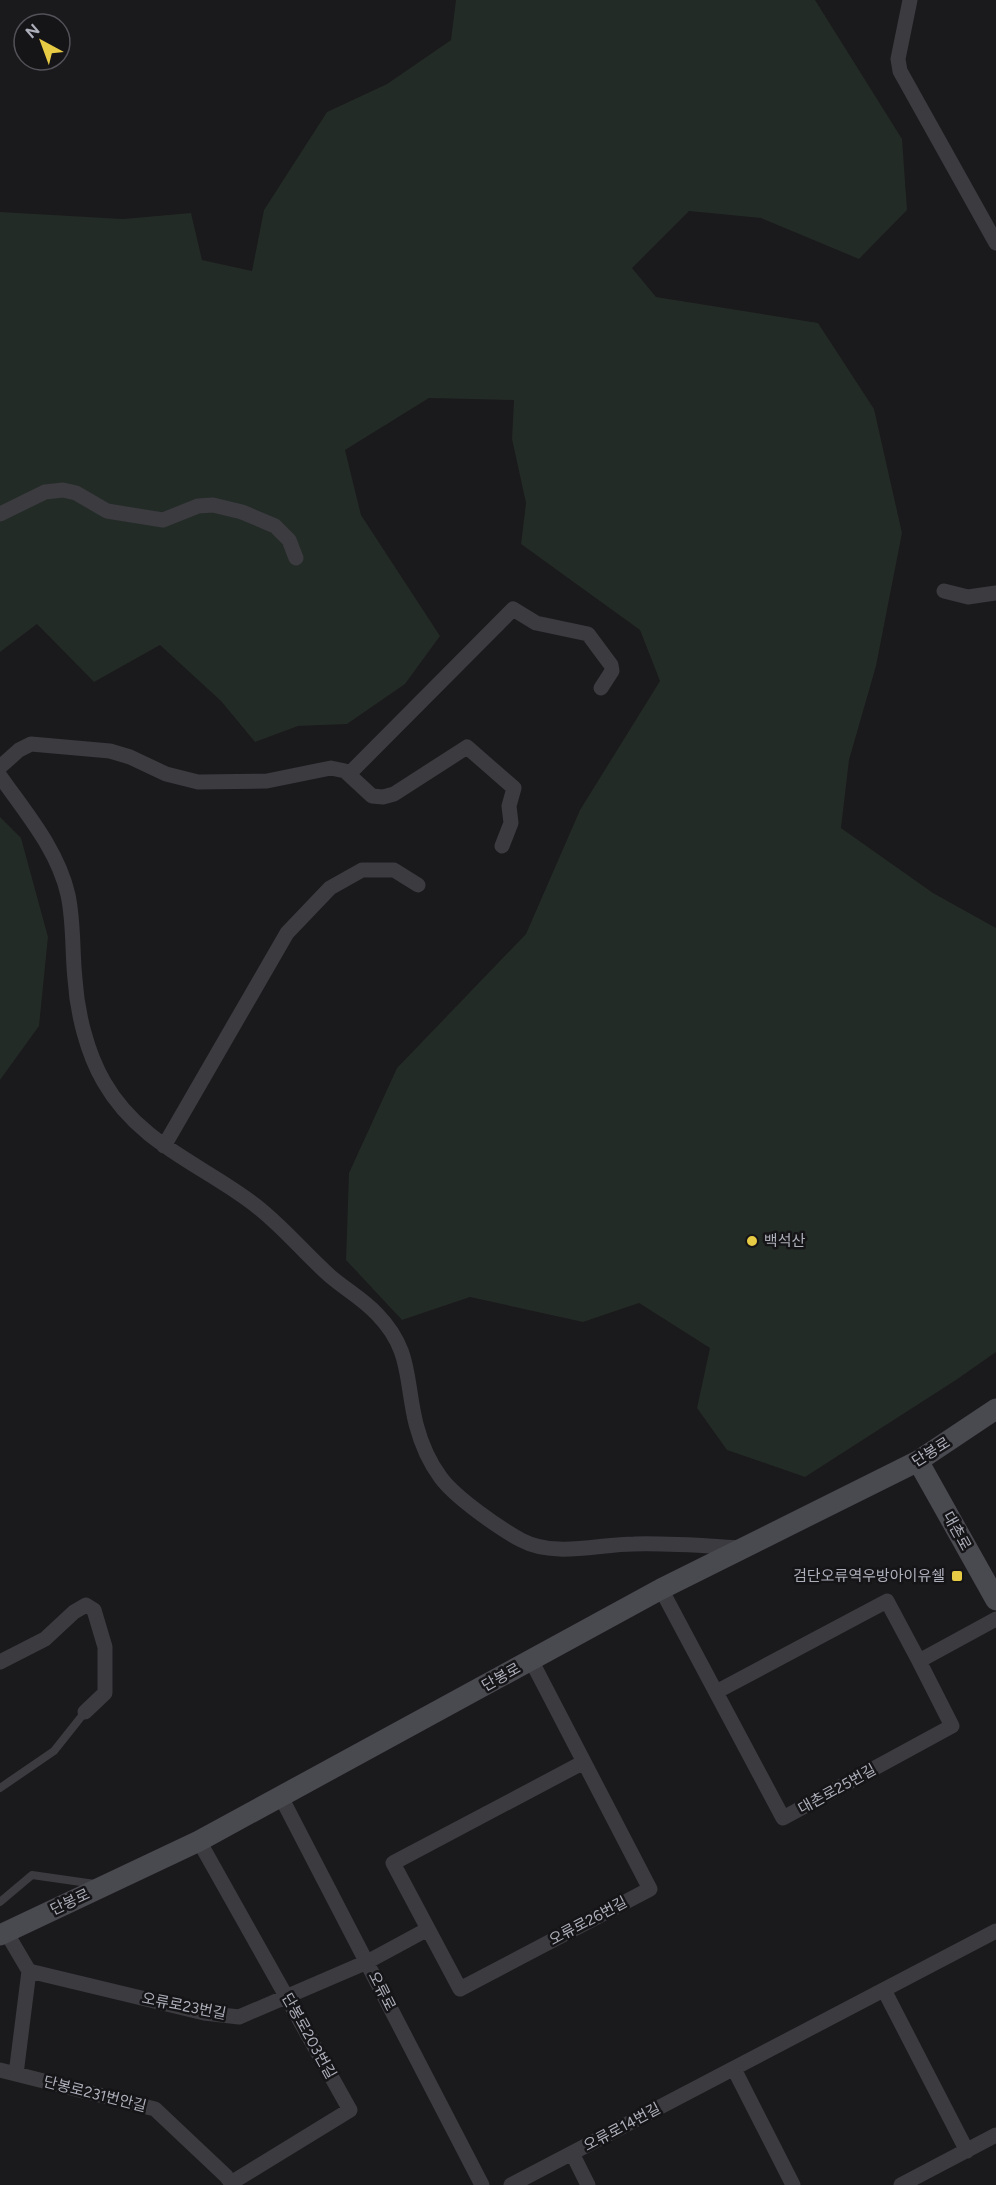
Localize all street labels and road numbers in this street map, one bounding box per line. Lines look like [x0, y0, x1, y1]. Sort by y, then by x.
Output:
street label: 단봉로 [909, 1433, 953, 1471]
street label: 대촌로 [939, 1509, 975, 1553]
street label: 단봉로 [479, 1659, 523, 1695]
street label: 대촌로25번길 [795, 1760, 879, 1818]
street label: 단봉로 [47, 1885, 93, 1919]
street label: 오류로26번길 [546, 1893, 630, 1949]
street label: 오류로 [365, 1968, 399, 2014]
street label: 오류로23번길 [140, 1989, 228, 2023]
street label: 단봉로203번길 [278, 1990, 340, 2082]
street label: 단봉로231번안길 [42, 2073, 148, 2115]
street label: 오류로14번길 [580, 2099, 664, 2155]

